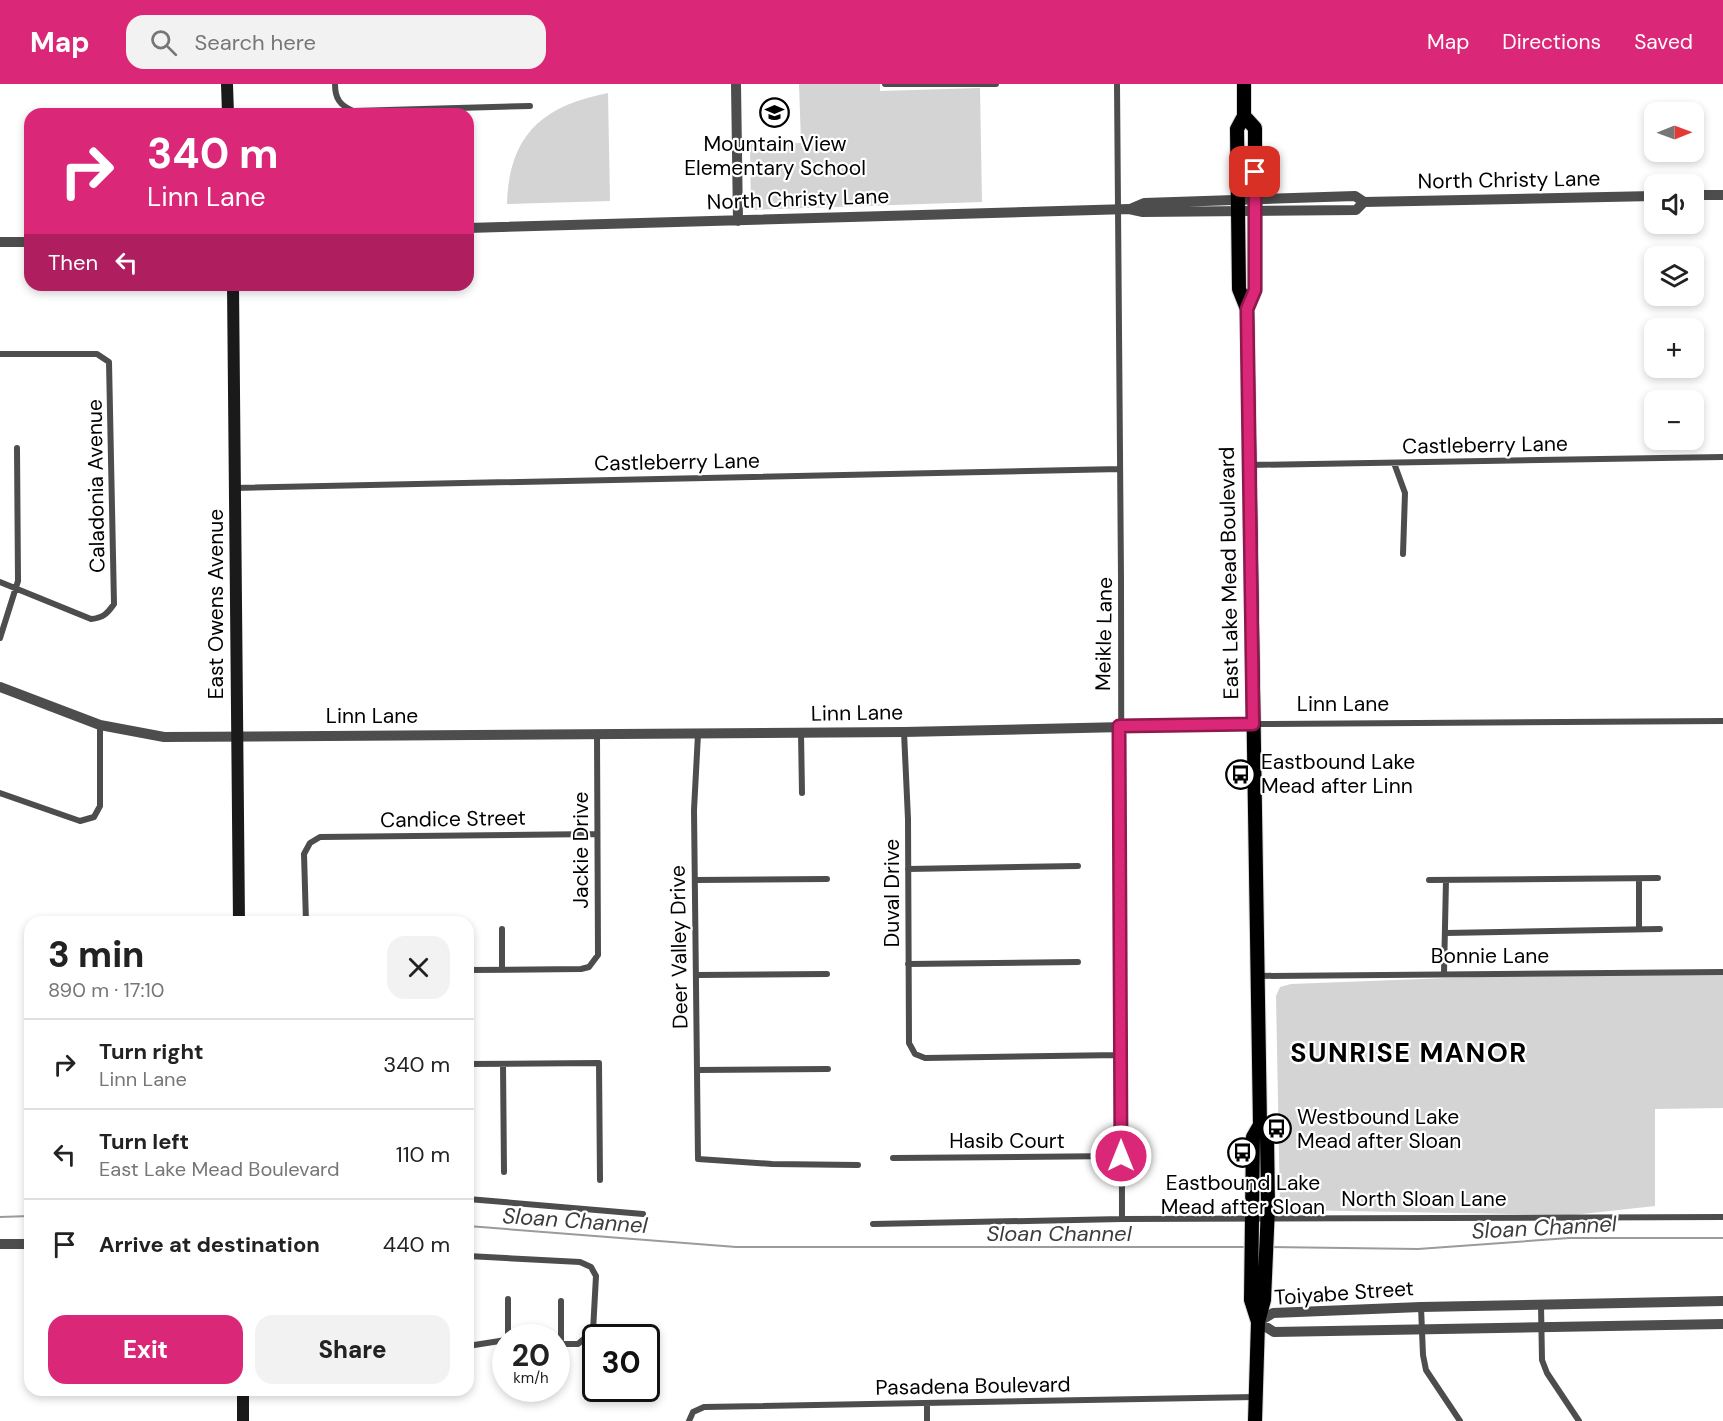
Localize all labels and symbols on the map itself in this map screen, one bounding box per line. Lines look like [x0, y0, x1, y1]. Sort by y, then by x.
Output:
school or university icon: Mountain View Elementary School [759, 97, 791, 129]
north arrow [1644, 102, 1704, 162]
place label: Mountain View Elementary School [684, 130, 866, 182]
pin [1229, 146, 1280, 197]
street label: North Christy Lane [1417, 164, 1601, 196]
street label: North Christy Lane [706, 182, 890, 216]
street label: Caladonia Avenue [80, 399, 112, 573]
street label: Castleberry Lane [1402, 430, 1568, 460]
street label: East Lake Mead Boulevard [1213, 446, 1245, 700]
street label: Castleberry Lane [594, 447, 760, 477]
street label: East Owens Avenue [202, 509, 230, 699]
street label: Meikle Lane [1089, 577, 1119, 691]
street label: Linn Lane [1297, 690, 1389, 718]
street label: Linn Lane [811, 698, 903, 728]
street label: Linn Lane [326, 702, 418, 730]
place label: Eastbound Lake Mead after Linn [1261, 748, 1415, 800]
bus stop icon: Eastbound Lake Mead after Linn [1224, 758, 1256, 790]
street label: Jackie Drive [567, 792, 595, 908]
street label: Candice Street [380, 804, 526, 834]
street label: Duval Drive [878, 839, 906, 947]
street label: Deer Valley Drive [664, 865, 694, 1029]
street label: Bonnie Lane [1431, 942, 1549, 970]
district label: SUNRISE MANOR [1290, 1035, 1528, 1070]
place label: Westbound Lake Mead after Sloan [1297, 1103, 1461, 1155]
bus stop icon: Westbound Lake Mead after Sloan [1260, 1113, 1292, 1145]
position arrow [1089, 1124, 1153, 1188]
street label: Hasib Court [949, 1127, 1065, 1155]
bus stop icon: Eastbound Lake Mead after Sloan [1227, 1136, 1259, 1168]
place label: Eastbound Lake Mead after Sloan [1161, 1169, 1325, 1221]
street label: North Sloan Lane [1341, 1185, 1507, 1213]
water label: Sloan Channel [502, 1201, 649, 1240]
water label: Sloan Channel [1471, 1209, 1618, 1246]
water label: Sloan Channel [986, 1219, 1133, 1248]
street label: Toiyabe Street [1273, 1274, 1415, 1312]
speed limit sign: 30 [582, 1324, 660, 1402]
street label: Pasadena Boulevard [875, 1370, 1071, 1402]

